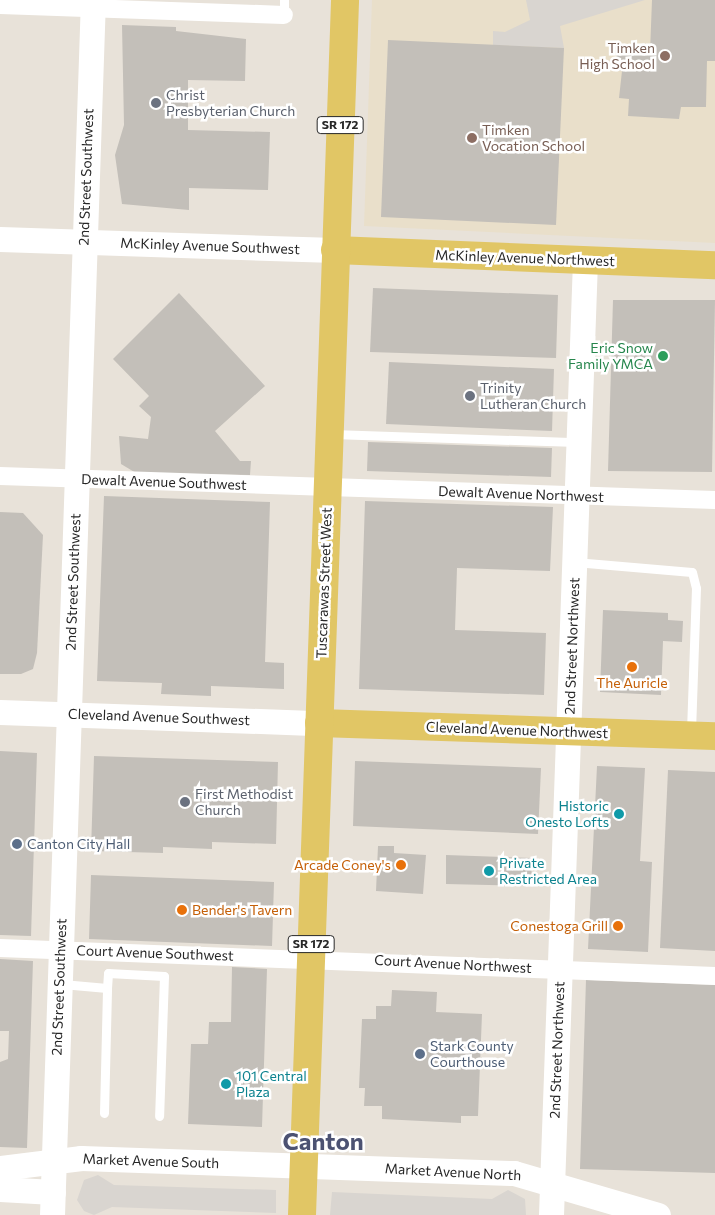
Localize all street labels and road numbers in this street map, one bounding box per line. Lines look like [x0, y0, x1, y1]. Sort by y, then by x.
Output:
street label: 2nd Street Southwest [75, 108, 97, 246]
road number: SR 172 [316, 116, 364, 134]
street label: McKinley Avenue Southwest [120, 234, 300, 258]
street label: McKinley Avenue Northwest [435, 246, 615, 270]
street label: Dewalt Avenue Southwest [81, 471, 247, 493]
street label: Dewalt Avenue Northwest [438, 483, 604, 505]
street label: Tuscarawas Street West [313, 507, 335, 659]
street label: 2nd Street Southwest [62, 513, 84, 651]
street label: 2nd Street Northwest [561, 577, 583, 715]
street label: Cleveland Avenue Southwest [68, 705, 250, 729]
street label: Cleveland Avenue Northwest [426, 718, 608, 742]
street label: 2nd Street Southwest [48, 918, 70, 1056]
road number: SR 172 [287, 934, 335, 954]
street label: Court Avenue Southwest [76, 942, 234, 964]
street label: Court Avenue Northwest [374, 951, 532, 977]
street label: 2nd Street Northwest [546, 981, 568, 1119]
street label: Market Avenue South [82, 1150, 220, 1172]
street label: Market Avenue North [384, 1160, 522, 1184]

